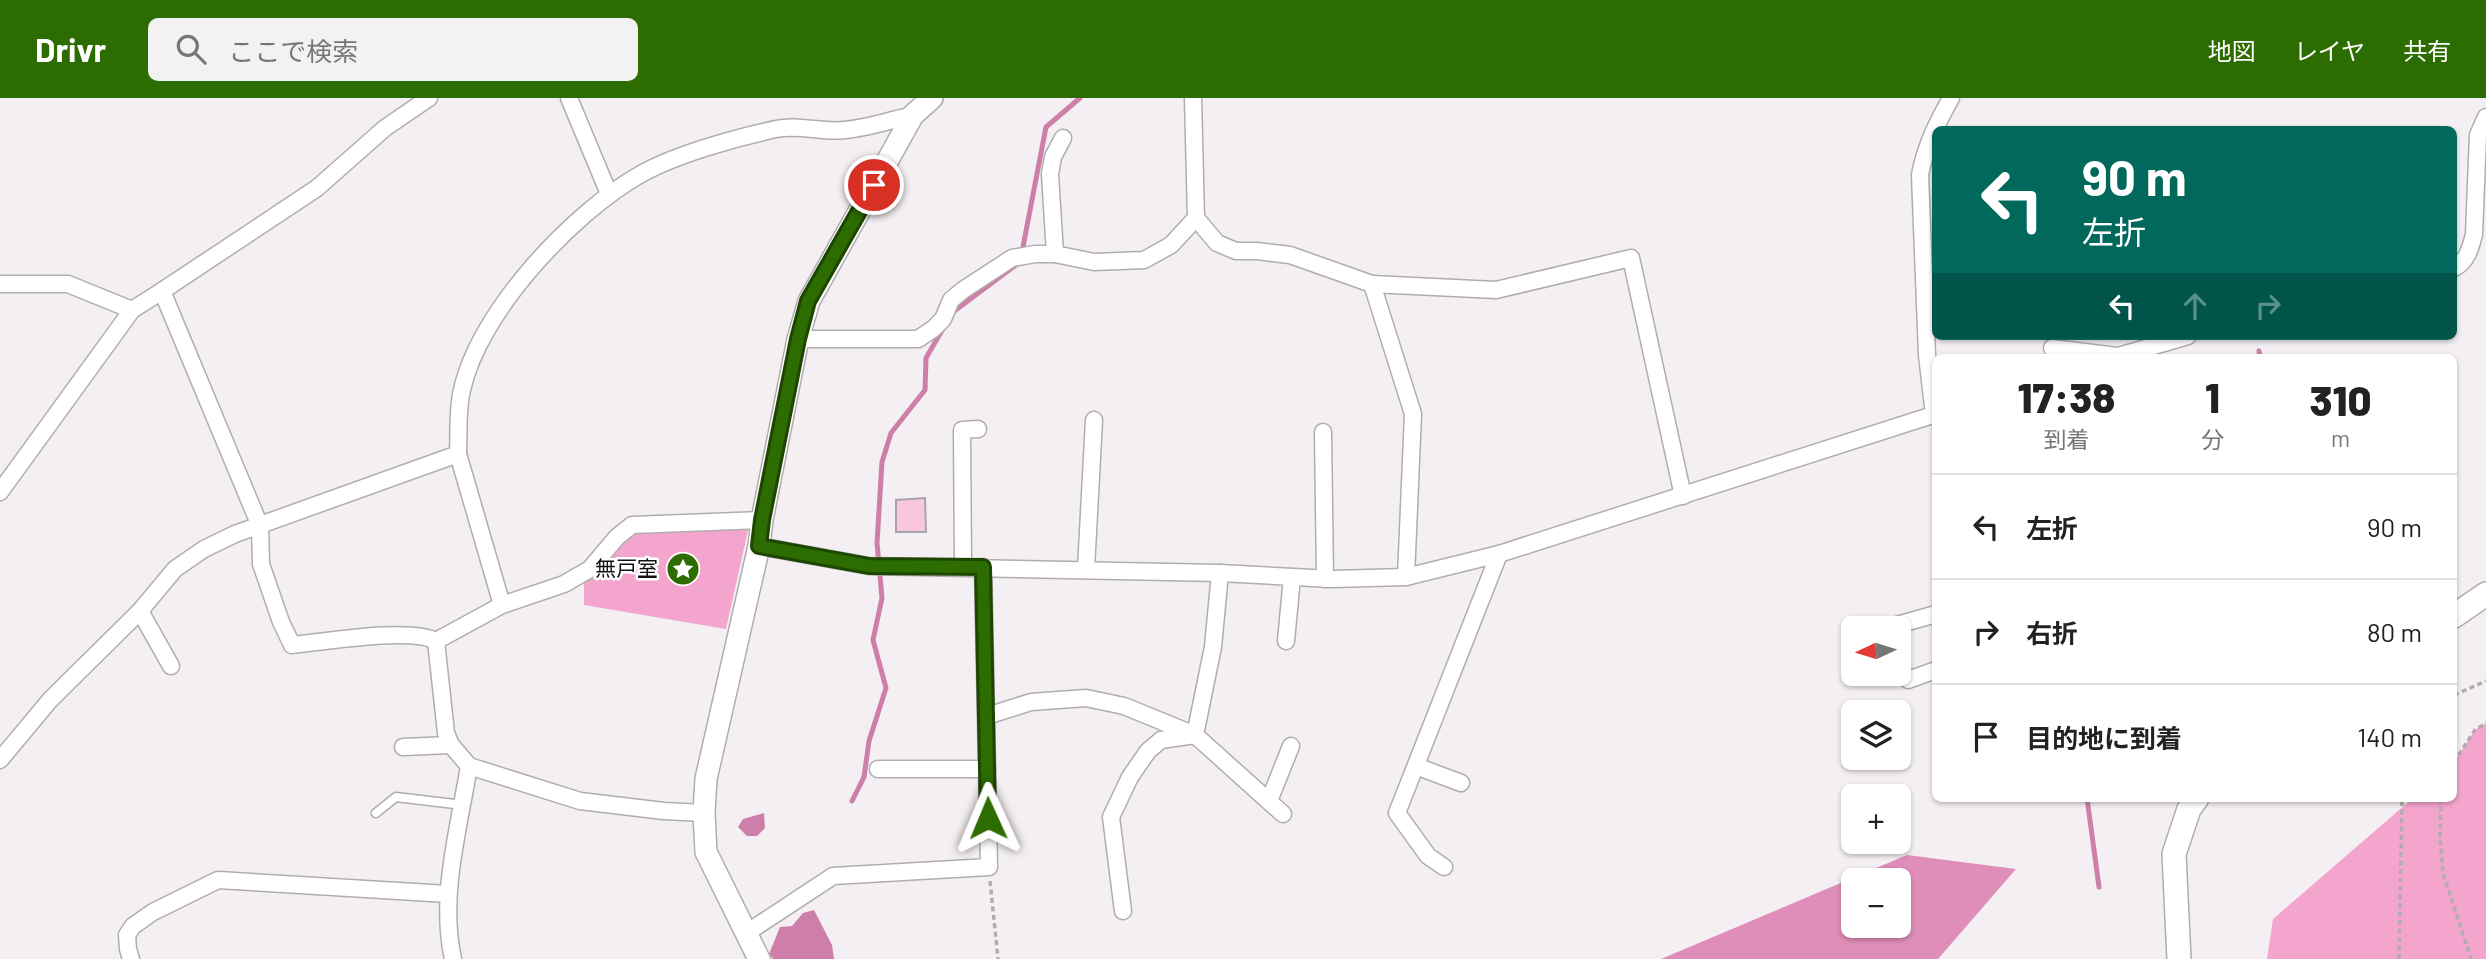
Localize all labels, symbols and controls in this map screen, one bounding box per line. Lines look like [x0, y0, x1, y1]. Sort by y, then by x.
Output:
search box [148, 18, 638, 81]
text: Drivr [35, 29, 106, 69]
icon: search [172, 30, 210, 68]
text: ここで検索 [228, 35, 358, 66]
text: 地図 [2208, 36, 2256, 65]
text: レイヤ [2294, 36, 2365, 65]
text: 共有 [2403, 36, 2451, 65]
text: 90 m [2082, 147, 2187, 206]
icon: left [1967, 154, 2058, 245]
pin [844, 155, 904, 215]
icon: arrive [855, 166, 893, 204]
text: 左折 [2082, 212, 2146, 250]
icon: left [2103, 287, 2141, 325]
icon: ahead [2176, 287, 2214, 325]
icon: right [2249, 287, 2287, 325]
text: 17:38 [2018, 371, 2115, 421]
text: 1 [2205, 371, 2220, 421]
text: 310 [2310, 374, 2371, 424]
text: m [2331, 424, 2350, 452]
text: 到着 [2043, 425, 2089, 453]
text: 分 [2201, 425, 2224, 453]
icon: left [1967, 508, 2005, 546]
text: 90 m [2367, 511, 2422, 542]
text: 左折 [2026, 512, 2078, 543]
place icon: 無戸室 [664, 550, 702, 588]
place label: 無戸室 [595, 555, 658, 580]
icon: right [1967, 613, 2005, 651]
north arrow [1841, 616, 1911, 686]
map controls [1841, 616, 1911, 938]
text: 80 m [2367, 616, 2422, 647]
text: 右折 [2026, 617, 2078, 648]
button: layers [1841, 700, 1911, 770]
icon: arrive [1967, 718, 2005, 756]
text: 140 m [2357, 721, 2422, 752]
text: 目的地に到着 [2026, 722, 2182, 753]
position arrow [951, 781, 1025, 855]
button: + [1841, 784, 1911, 854]
button: − [1841, 868, 1911, 938]

